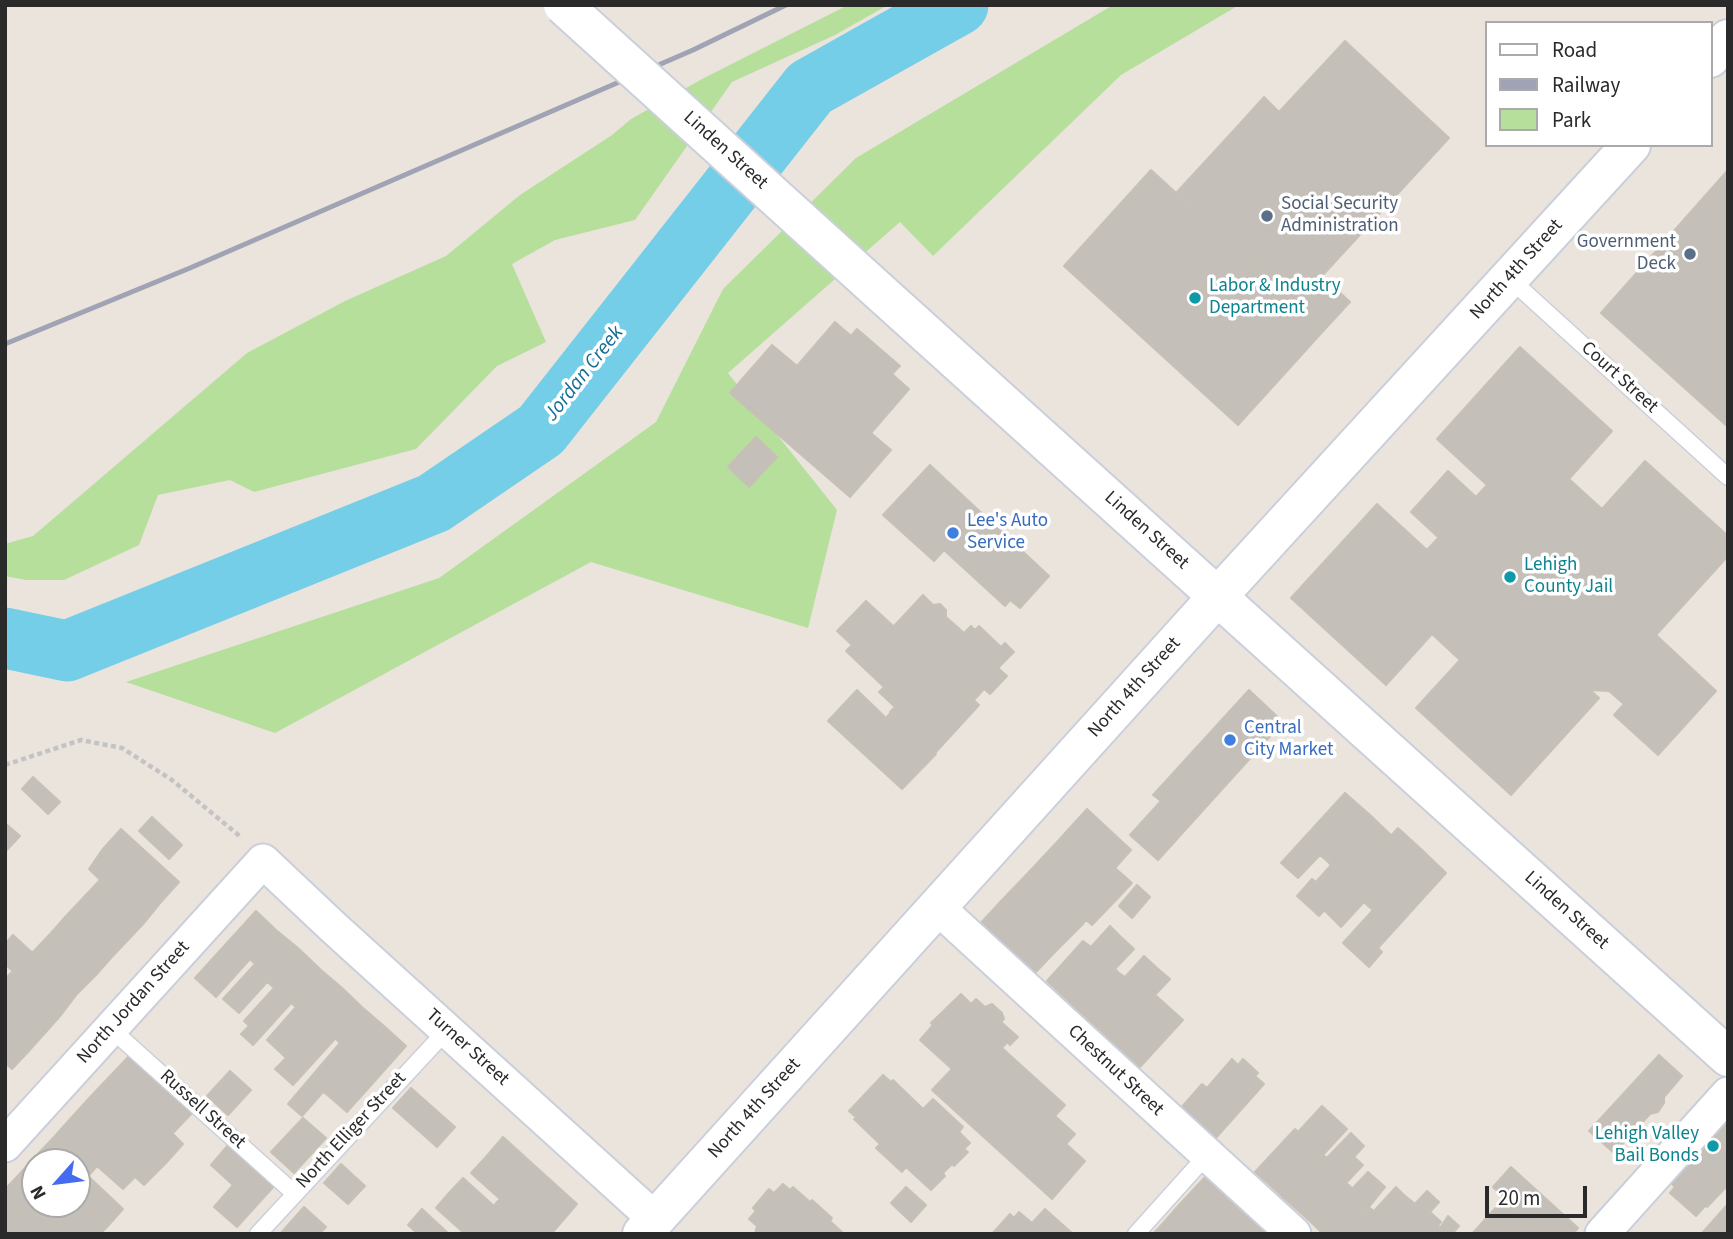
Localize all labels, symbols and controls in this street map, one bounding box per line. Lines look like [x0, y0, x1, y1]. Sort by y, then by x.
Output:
legend [1484, 21, 1712, 147]
text: Road [1552, 35, 1597, 65]
text: Railway [1552, 70, 1620, 100]
text: Park [1552, 105, 1591, 135]
street label: Linden Street [678, 107, 772, 195]
place label: Social Security Administration [1281, 194, 1399, 238]
marker: Social Security Administration [1259, 208, 1275, 224]
street label: North 4th Street [1466, 215, 1568, 325]
place label: Government Deck [1577, 232, 1676, 276]
marker: Government Deck [1682, 246, 1698, 262]
place label: Labor & Industry Department [1209, 276, 1341, 320]
marker: Labor & Industry Department [1187, 290, 1203, 306]
water label: Jordan Creek [540, 321, 630, 427]
street label: Court Street [1576, 337, 1662, 419]
street label: Linden Street [1099, 487, 1193, 575]
place label: Lee's Auto Service [967, 511, 1048, 555]
marker: Lee's Auto Service [945, 525, 961, 541]
place label: Lehigh County Jail [1524, 555, 1613, 599]
marker: Lehigh County Jail [1502, 569, 1518, 585]
street label: North 4th Street [1084, 633, 1186, 743]
place label: Central City Market [1244, 718, 1333, 762]
marker: Central City Market [1222, 732, 1238, 748]
street label: Linden Street [1519, 867, 1613, 955]
street label: North Jordan Street [73, 937, 195, 1069]
street label: Turner Street [421, 1005, 513, 1091]
street label: Chestnut Street [1062, 1021, 1168, 1121]
street label: North 4th Street [704, 1054, 806, 1164]
street label: Russell Street [154, 1066, 250, 1154]
street label: North Elliger Street [292, 1068, 412, 1194]
place label: Lehigh Valley Bail Bonds [1595, 1124, 1699, 1168]
marker: Lehigh Valley Bail Bonds [1705, 1138, 1721, 1154]
north arrow [21, 1148, 91, 1218]
scale bar [1488, 1172, 1590, 1216]
text: N [24, 1180, 54, 1204]
text: 20 m [1498, 1183, 1540, 1213]

